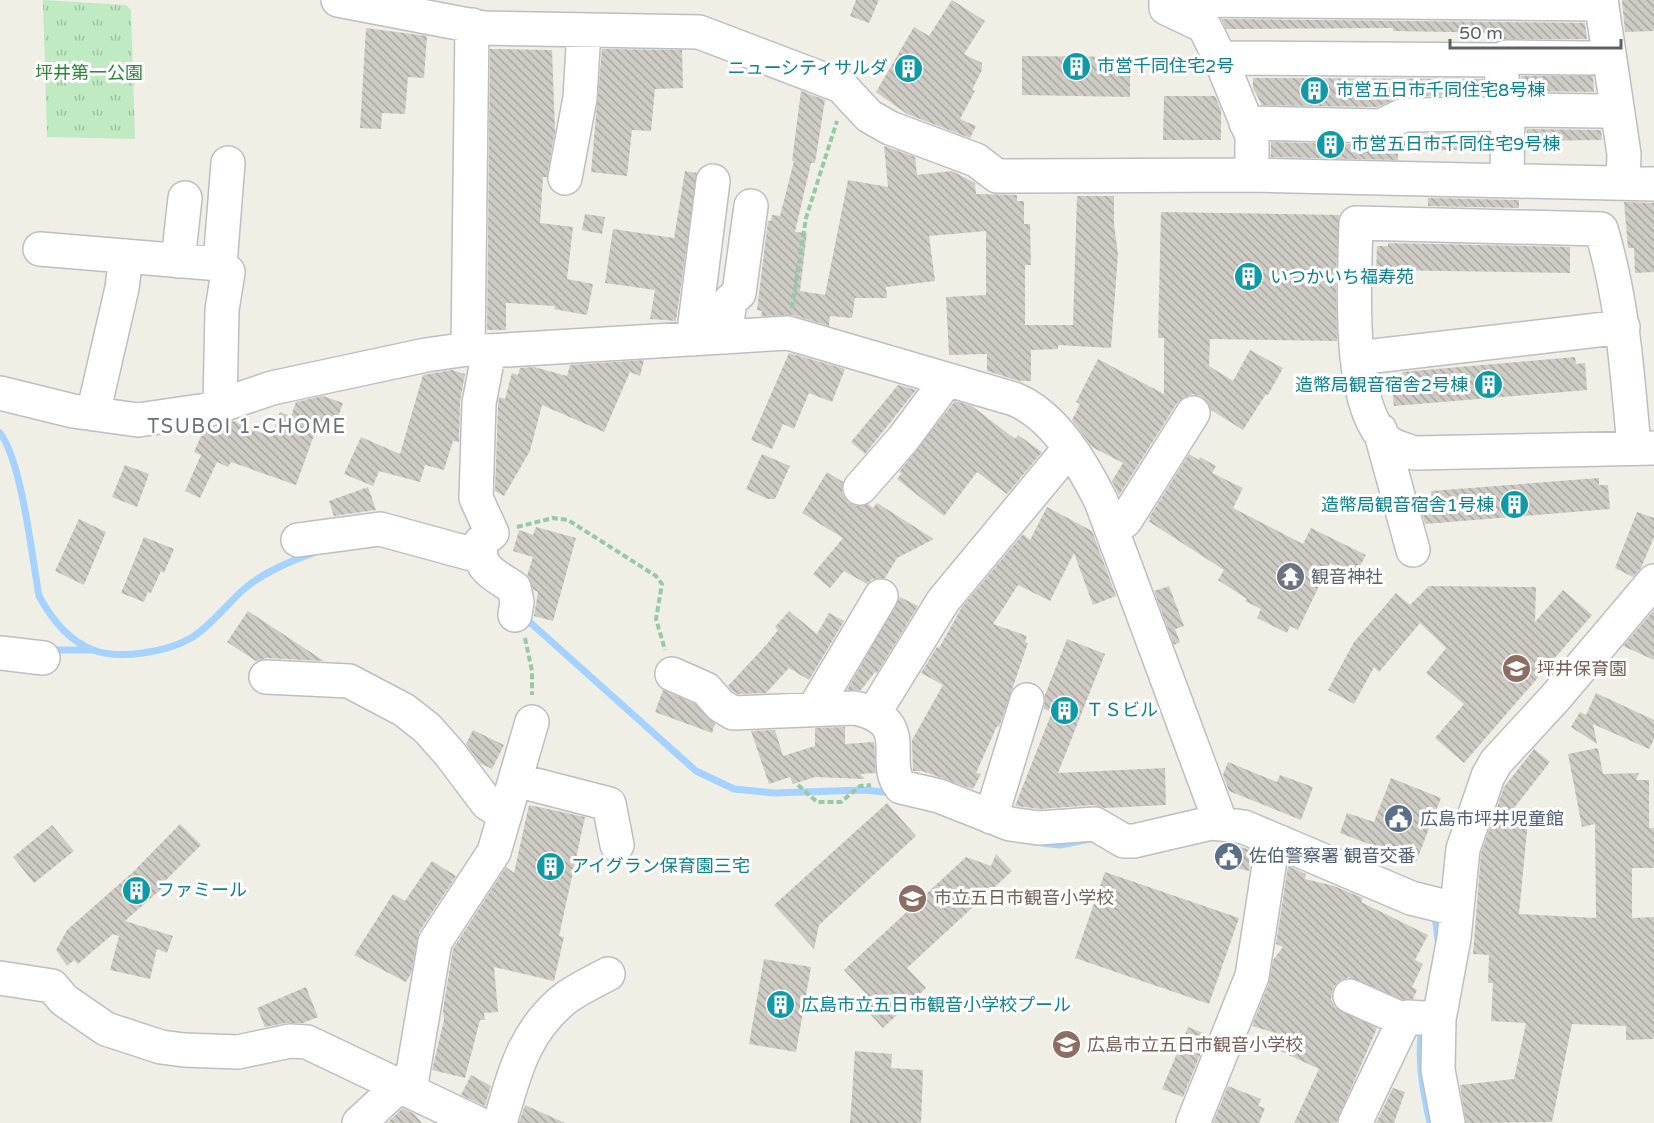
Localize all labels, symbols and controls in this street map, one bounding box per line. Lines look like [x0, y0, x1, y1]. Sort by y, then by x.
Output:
scale bar [1450, 12, 1621, 50]
text: 50 m [1459, 22, 1503, 44]
building icon: 市営千同住宅2号 [1060, 50, 1092, 82]
building icon: ニューシティサルダ [893, 52, 925, 84]
place label: 市営千同住宅2号 [1097, 55, 1234, 77]
place label: ニューシティサルダ [727, 57, 888, 79]
park label: 坪井第一公園 [35, 62, 143, 84]
building icon: 市営五日市千同住宅8号棟 [1299, 74, 1331, 106]
place label: 市営五日市千同住宅8号棟 [1336, 79, 1545, 101]
building icon: 市営五日市千同住宅9号棟 [1314, 128, 1346, 160]
place label: 市営五日市千同住宅9号棟 [1351, 133, 1560, 155]
building icon: いつかいち福寿苑 [1233, 261, 1265, 293]
place label: いつかいち福寿苑 [1270, 266, 1414, 288]
building icon: 造幣局観音宿舎2号棟 [1473, 369, 1505, 401]
place label: 造幣局観音宿舎2号棟 [1295, 374, 1468, 396]
district label: TSUBOI 1-CHOME [147, 415, 347, 439]
building icon: 造幣局観音宿舎1号棟 [1499, 489, 1531, 521]
place label: 造幣局観音宿舎1号棟 [1321, 494, 1494, 516]
temple icon: 観音神社 [1274, 561, 1306, 593]
place label: 観音神社 [1311, 566, 1383, 588]
school or university icon: 坪井保育園 [1500, 653, 1532, 685]
place label: 坪井保育園 [1537, 658, 1627, 680]
building icon: ＴＳビル [1049, 694, 1081, 726]
place label: ＴＳビル [1086, 699, 1158, 721]
public building icon: 広島市坪井児童館 [1383, 803, 1415, 835]
place label: 広島市坪井児童館 [1420, 808, 1564, 830]
public building icon: 佐伯警察署 観音交番 [1212, 840, 1244, 872]
place label: 佐伯警察署 観音交番 [1249, 845, 1416, 867]
building icon: アイグラン保育園三宅 [534, 850, 566, 882]
place label: アイグラン保育園三宅 [571, 855, 750, 877]
building icon: ファミール [120, 874, 152, 906]
place label: ファミール [157, 879, 247, 901]
school or university icon: 市立五日市観音小学校 [897, 882, 929, 914]
place label: 市立五日市観音小学校 [934, 887, 1114, 909]
building icon: 広島市立五日市観音小学校プール [764, 989, 796, 1021]
place label: 広島市立五日市観音小学校プール [801, 994, 1071, 1016]
school or university icon: 広島市立五日市観音小学校 [1050, 1029, 1082, 1061]
place label: 広島市立五日市観音小学校 [1087, 1034, 1303, 1056]

